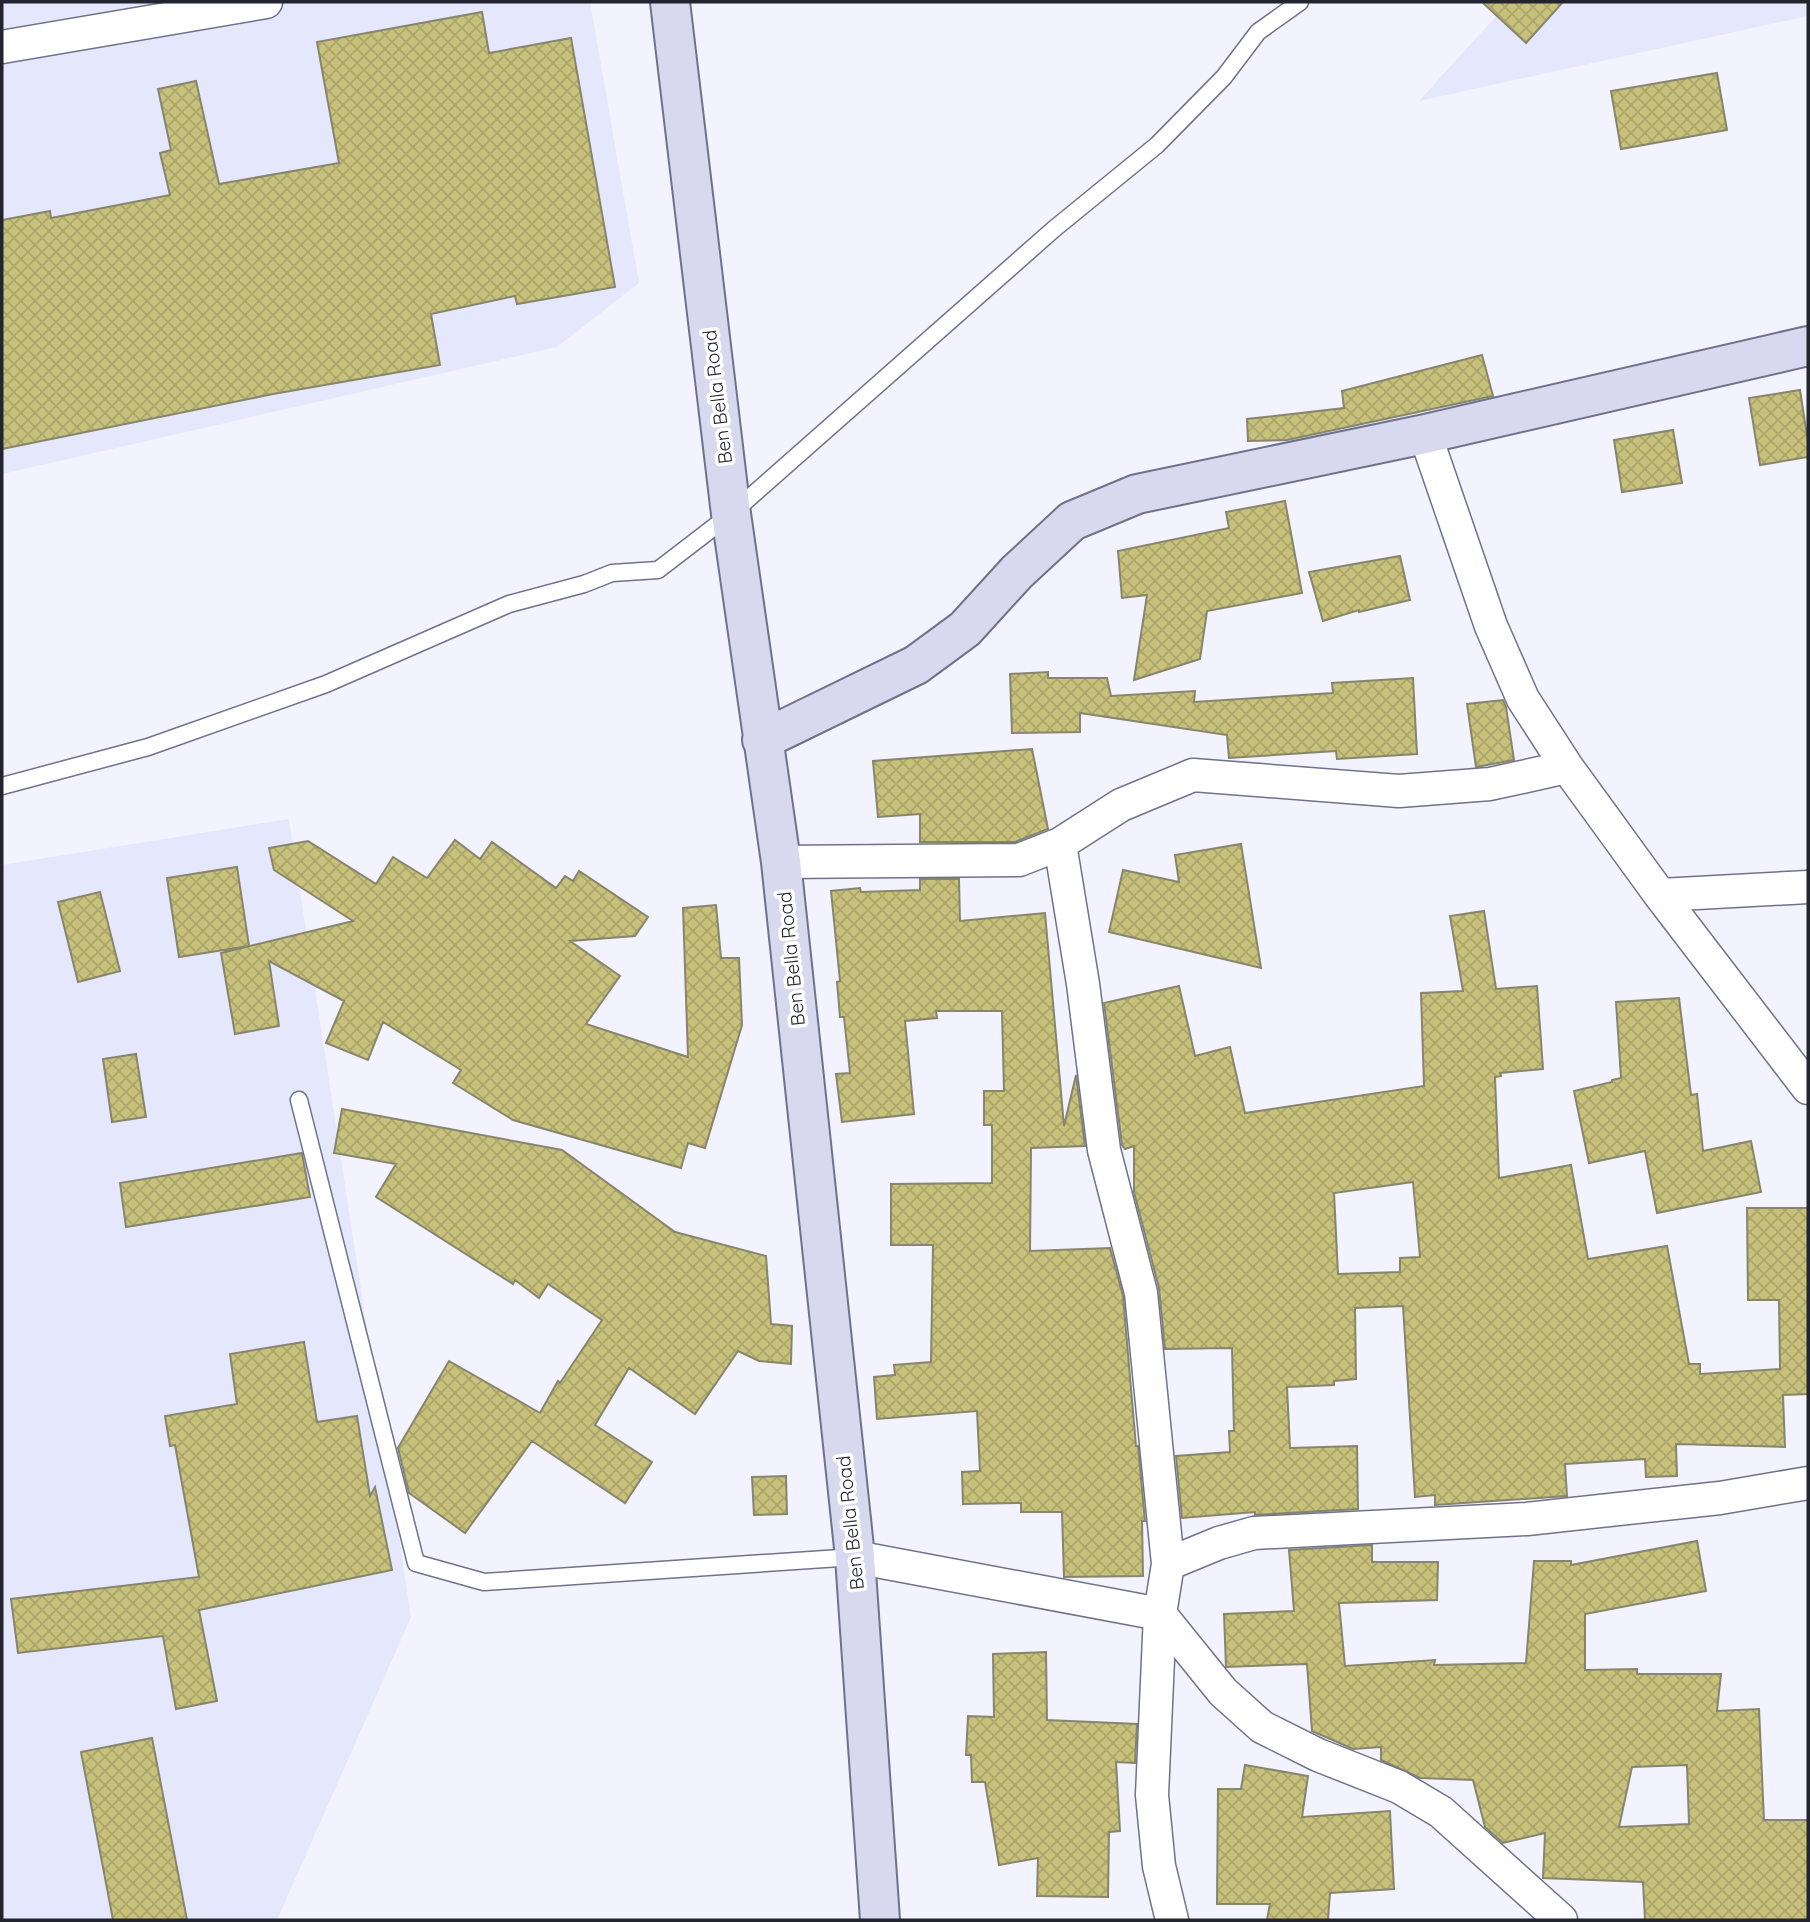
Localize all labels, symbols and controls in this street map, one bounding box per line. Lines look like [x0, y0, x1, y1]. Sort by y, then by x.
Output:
street label: Ben Bella Road [697, 329, 737, 465]
street label: Ben Bella Road [772, 891, 810, 1027]
street label: Ben Bella Road [831, 1455, 869, 1591]

